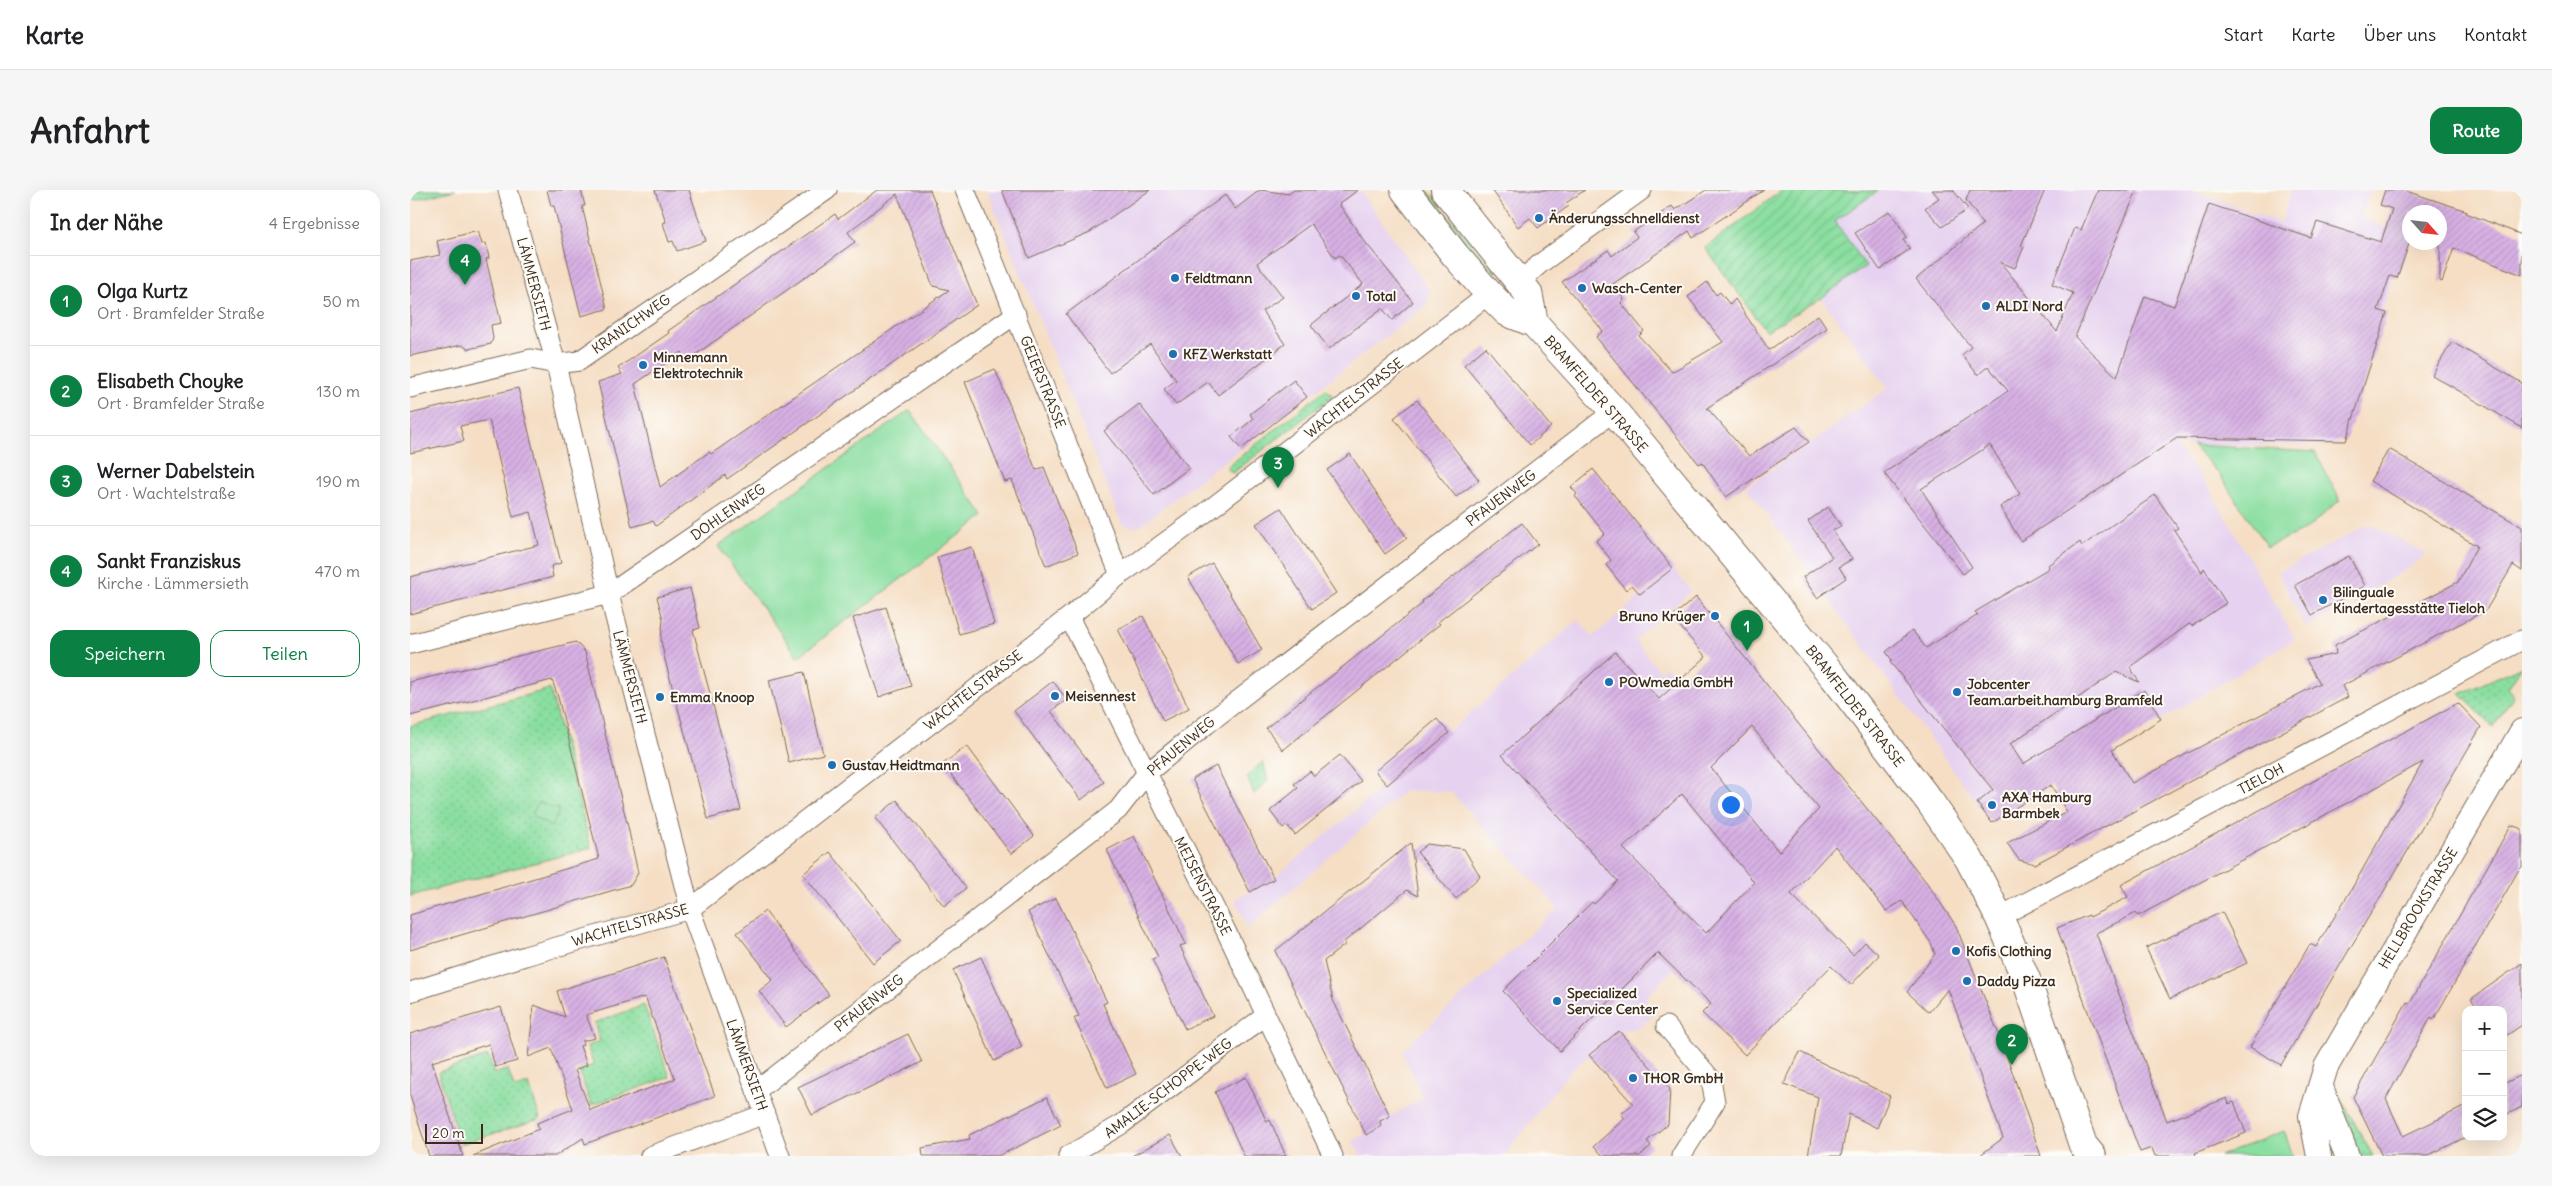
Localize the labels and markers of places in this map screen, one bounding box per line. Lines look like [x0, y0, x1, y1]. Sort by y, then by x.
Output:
place label: Änderungsschnelldienst [1549, 209, 1700, 227]
marker: Änderungsschnelldienst [1533, 212, 1545, 224]
pin: 4 [449, 244, 481, 285]
place label: Feldtmann [1185, 269, 1252, 287]
marker: Feldtmann [1169, 272, 1181, 284]
place label: Wasch-Center [1592, 279, 1682, 297]
marker: Wasch-Center [1576, 282, 1588, 294]
place label: Total [1366, 287, 1396, 305]
marker: Total [1350, 290, 1362, 302]
place label: ALDI Nord [1996, 297, 2064, 315]
marker: ALDI Nord [1980, 300, 1992, 312]
place label: KFZ Werkstatt [1183, 345, 1272, 363]
place label: Minnemann Elektrotechnik [653, 348, 743, 382]
marker: KFZ Werkstatt [1167, 348, 1179, 360]
marker: Minnemann Elektrotechnik [637, 359, 649, 371]
pin: 3 [1262, 447, 1294, 488]
place label: Bilinguale Kindertagesstätte Tieloh [2333, 583, 2485, 617]
marker: Bilinguale Kindertagesstätte Tieloh [2317, 594, 2329, 606]
place label: Bruno Krüger [1619, 607, 1705, 625]
marker: Bruno Krüger [1709, 610, 1721, 622]
pin: 1 [1731, 610, 1763, 651]
place label: POWmedia GmbH [1619, 673, 1733, 691]
place label: Jobcenter Team.arbeit.hamburg Bramfeld [1967, 675, 2164, 709]
marker: POWmedia GmbH [1603, 676, 1615, 688]
marker: Jobcenter Team.arbeit.hamburg Bramfeld [1951, 686, 1963, 698]
place label: Meisennest [1065, 687, 1136, 705]
place label: Emma Knoop [670, 688, 755, 706]
marker: Meisennest [1049, 690, 1061, 702]
marker: Emma Knoop [654, 691, 666, 703]
place label: Gustav Heidtmann [842, 756, 960, 774]
marker: Gustav Heidtmann [826, 759, 838, 771]
place label: AXA Hamburg Barmbek [2002, 788, 2092, 822]
marker: AXA Hamburg Barmbek [1986, 799, 1998, 811]
place label: Kofis Clothing [1966, 942, 2052, 960]
marker: Kofis Clothing [1950, 945, 1962, 957]
place label: Daddy Pizza [1977, 972, 2055, 990]
marker: Daddy Pizza [1961, 975, 1973, 987]
place label: Specialized Service Center [1567, 984, 1658, 1018]
marker: Specialized Service Center [1551, 995, 1563, 1007]
pin: 2 [1996, 1024, 2028, 1065]
place label: THOR GmbH [1643, 1069, 1724, 1087]
marker: THOR GmbH [1627, 1072, 1639, 1084]

